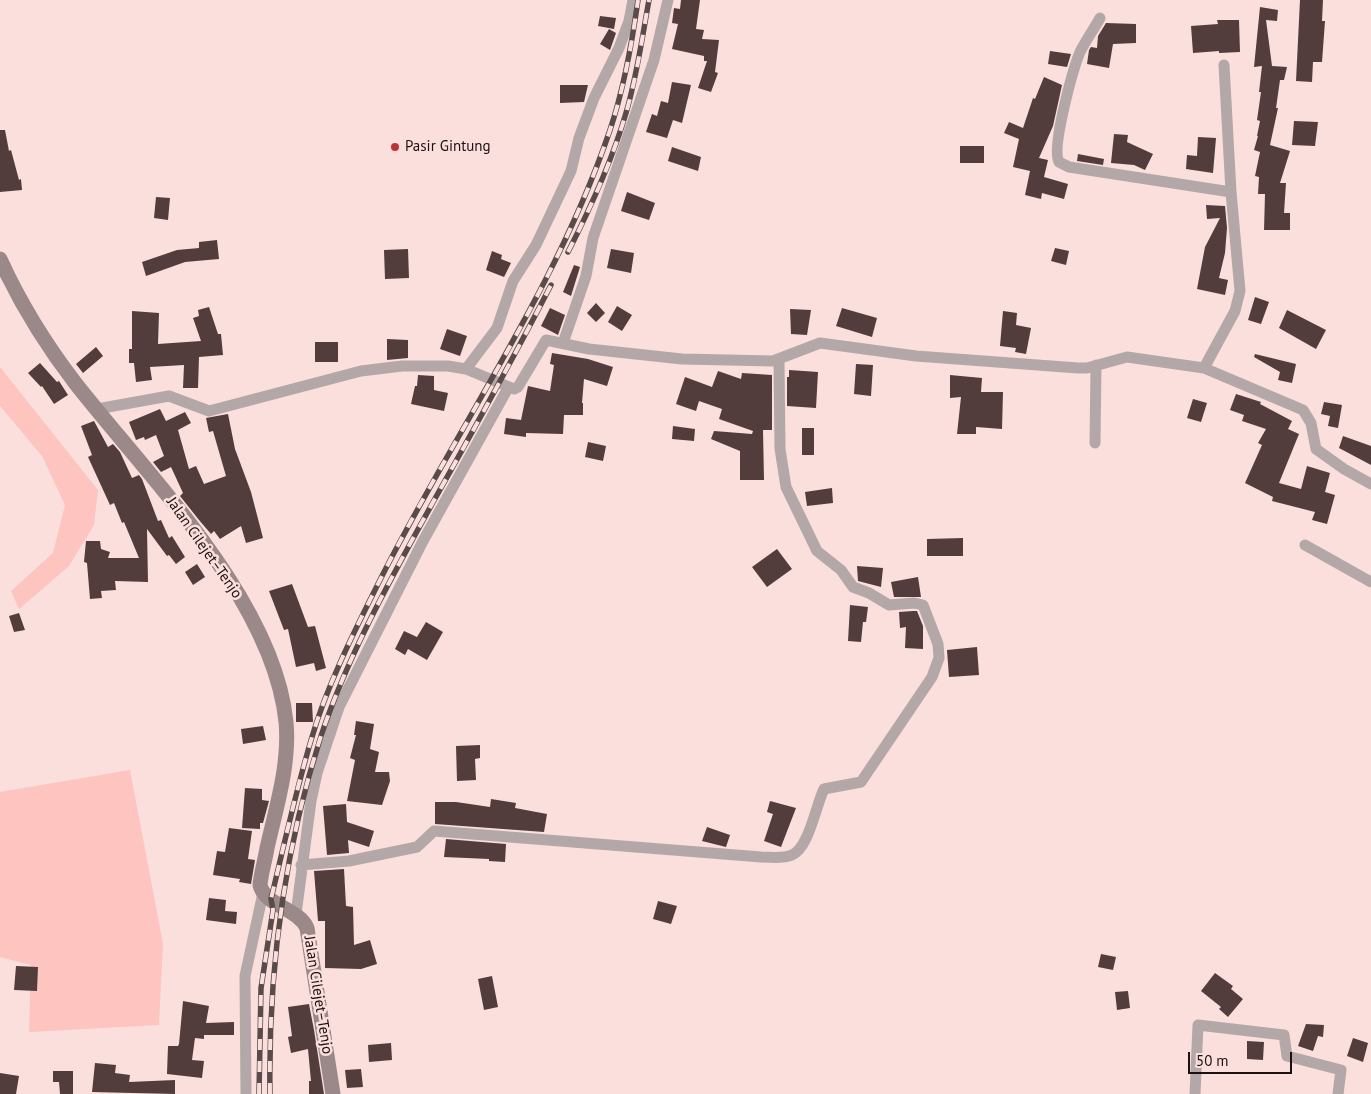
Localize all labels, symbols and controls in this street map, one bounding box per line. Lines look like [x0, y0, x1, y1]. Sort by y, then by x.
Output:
place label: Pasir Gintung [405, 138, 491, 156]
marker: Pasir Gintung [389, 141, 401, 153]
street label: Jalan Cilejet–Tenjo [162, 494, 246, 602]
street label: Jalan Cilejet–Tenjo [300, 935, 336, 1055]
scale bar [1191, 1042, 1295, 1074]
text: 50 m [1196, 1051, 1229, 1070]

